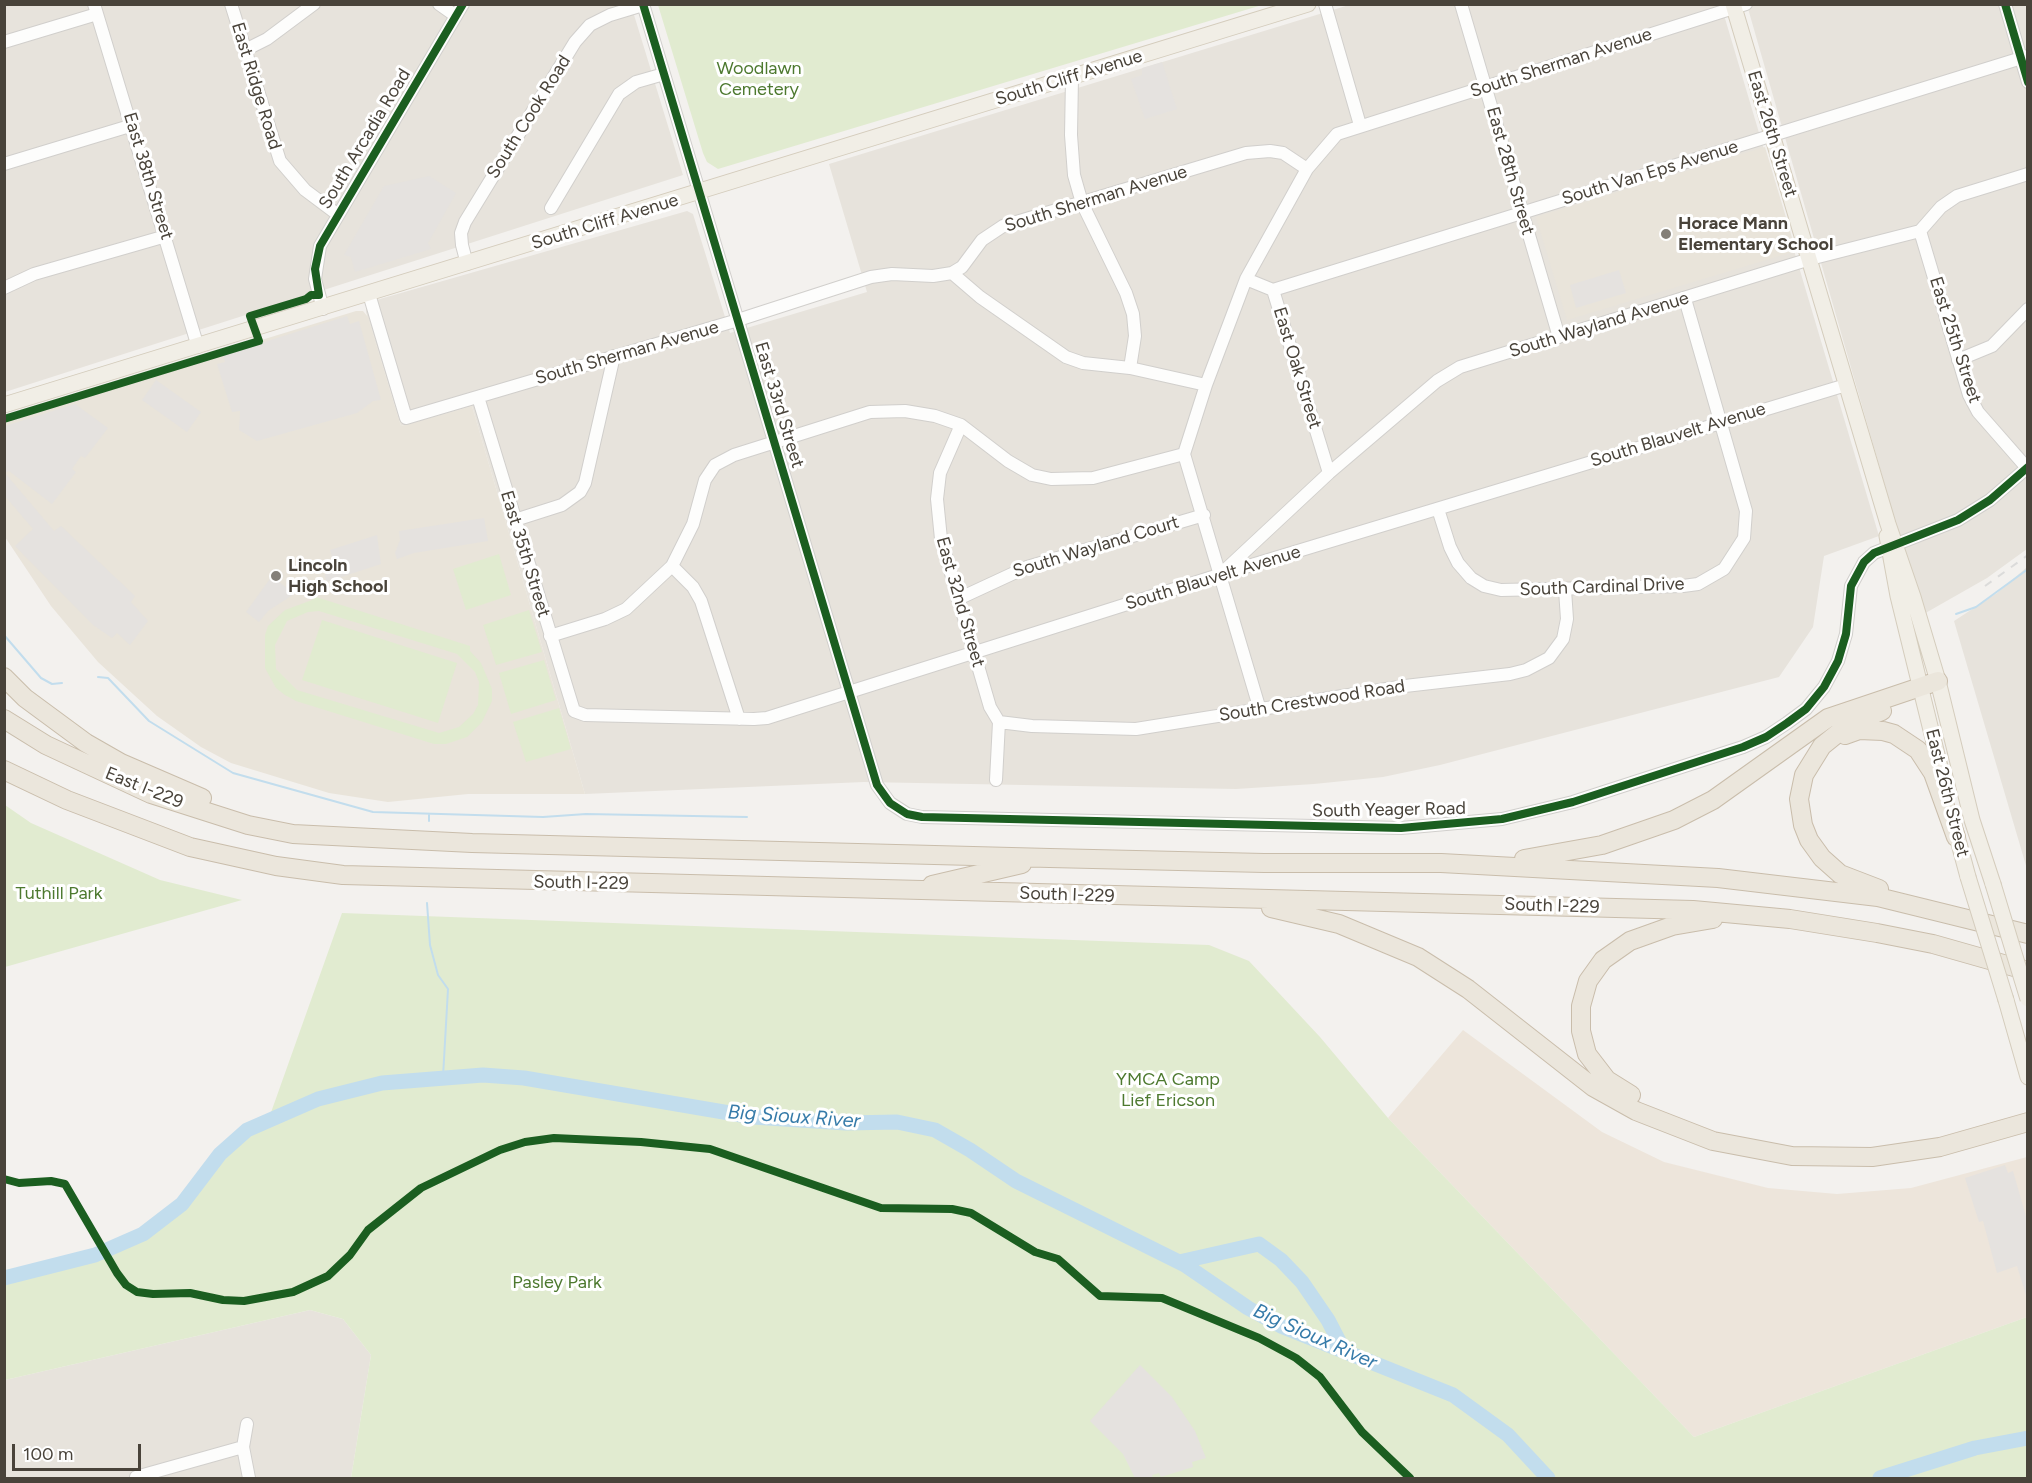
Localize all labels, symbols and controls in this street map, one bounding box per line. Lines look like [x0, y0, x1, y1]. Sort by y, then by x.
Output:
street label: East Ridge Road [226, 20, 286, 152]
street label: South Sherman Avenue [1467, 23, 1655, 103]
street label: South Cliff Avenue [993, 45, 1145, 111]
street label: South Cook Road [482, 51, 576, 183]
park label: Woodlawn Cemetery [716, 58, 802, 100]
street label: South Arcadia Road [315, 65, 415, 213]
street label: East 26th Street [1742, 68, 1802, 200]
street label: East 28th Street [1481, 104, 1539, 238]
street label: East 38th Street [118, 110, 178, 242]
street label: South Van Eps Avenue [1559, 136, 1741, 210]
street label: South Sherman Avenue [1002, 161, 1190, 237]
street label: South Cliff Avenue [529, 189, 681, 255]
place label: Horace Mann Elementary School [1678, 213, 1833, 256]
marker: Horace Mann Elementary School [1659, 227, 1673, 241]
street label: East 25th Street [1924, 274, 1986, 406]
street label: South Wayland Avenue [1506, 287, 1692, 363]
street label: East Oak Street [1268, 305, 1326, 431]
street label: South Sherman Avenue [533, 316, 721, 390]
street label: East 33rd Street [750, 339, 808, 471]
street label: South Blauvelt Avenue [1588, 398, 1768, 472]
street label: East 35th Street [495, 488, 555, 620]
street label: South Wayland Court [1010, 511, 1182, 583]
street label: East 32nd Street [931, 534, 989, 670]
street label: South Blauvelt Avenue [1123, 541, 1303, 615]
place label: Lincoln High School [288, 555, 388, 598]
marker: Lincoln High School [269, 569, 283, 583]
street label: South Cardinal Drive [1519, 573, 1685, 601]
street label: South Crestwood Road [1217, 676, 1407, 726]
street label: East 26th Street [1921, 727, 1973, 859]
street label: East I-229 [102, 763, 186, 813]
street label: South Yeager Road [1312, 798, 1466, 822]
street label: South I-229 [533, 871, 629, 895]
park label: Tuthill Park [16, 883, 102, 905]
street label: South I-229 [1019, 883, 1115, 907]
street label: South I-229 [1504, 894, 1600, 918]
park label: YMCA Camp Lief Ericson [1116, 1069, 1220, 1112]
water label: Big Sioux River [727, 1100, 861, 1134]
park label: Pasley Park [512, 1272, 602, 1294]
water label: Big Sioux River [1249, 1299, 1381, 1375]
scale bar [15, 1432, 144, 1470]
text: 100 m [23, 1443, 73, 1465]

